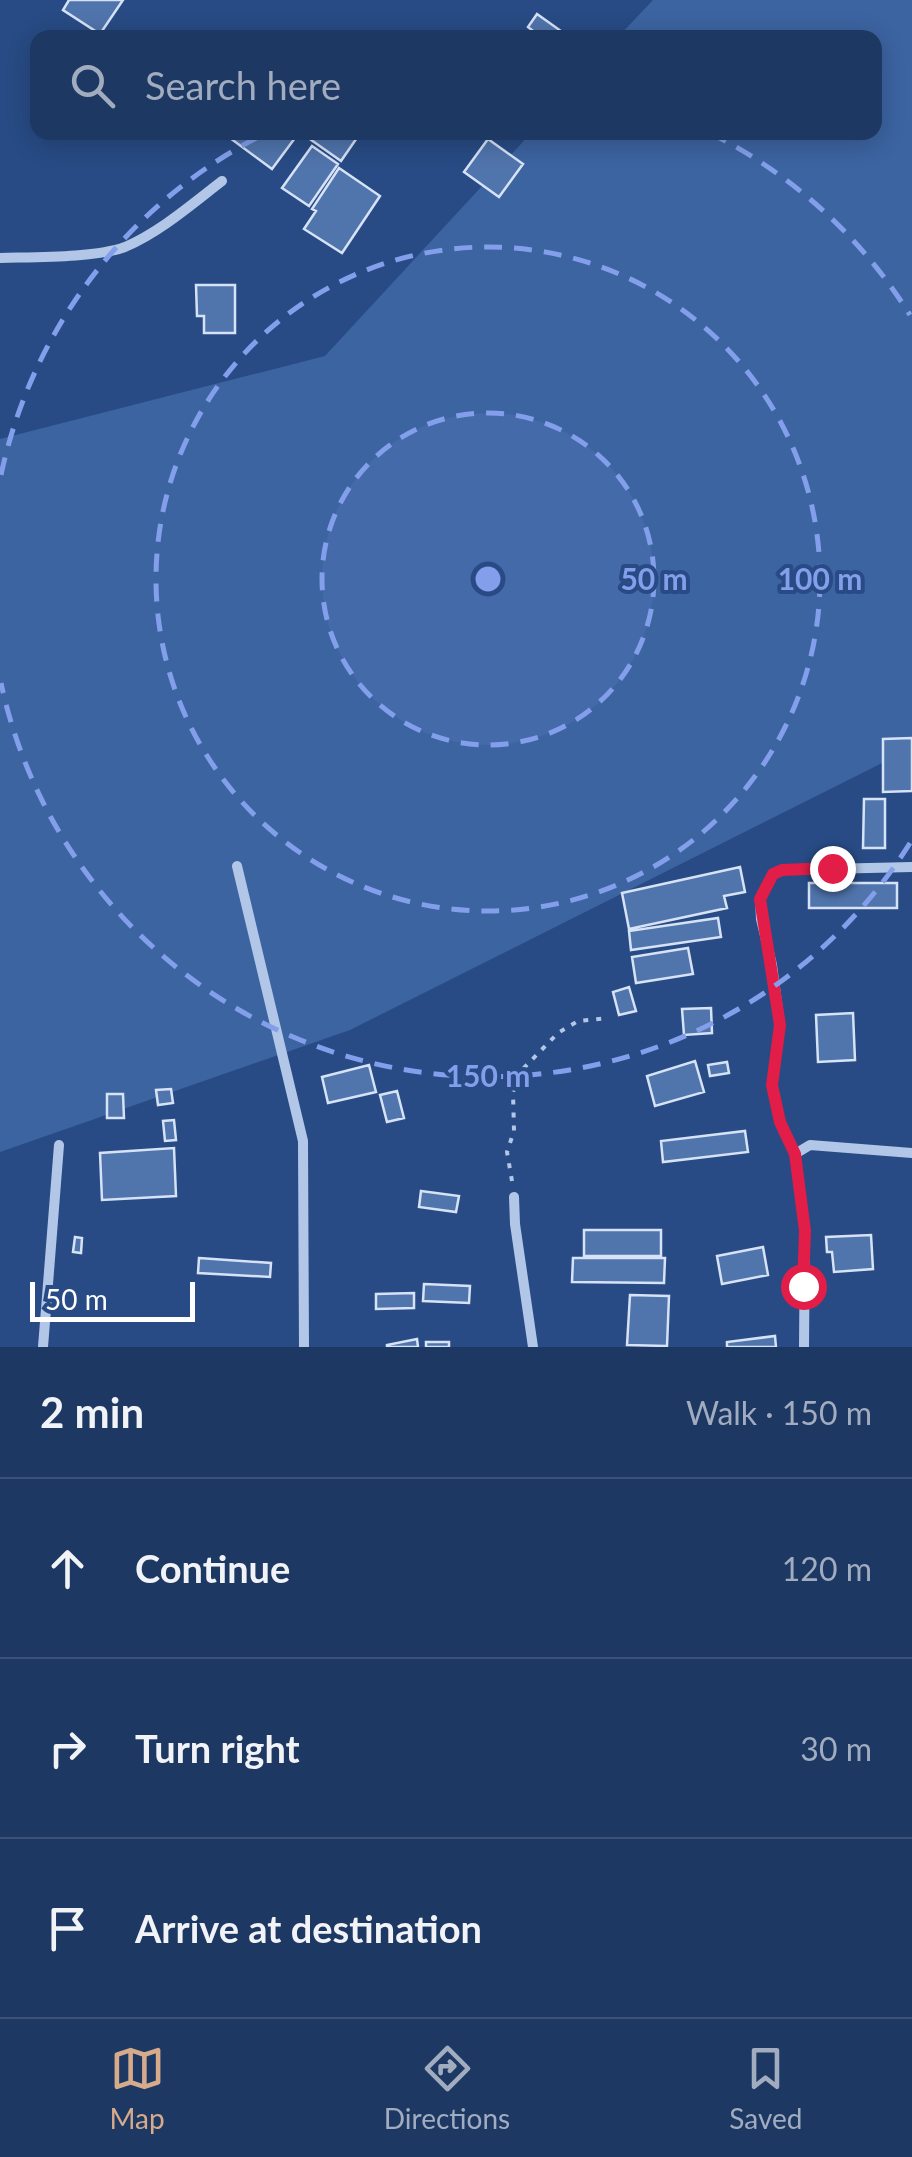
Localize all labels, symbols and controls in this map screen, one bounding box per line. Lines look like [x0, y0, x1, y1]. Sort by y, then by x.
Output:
search box [30, 30, 882, 140]
icon: search [65, 58, 120, 113]
text: Search here [145, 62, 341, 108]
text: 50 m [620, 560, 688, 596]
text: 100 m [778, 560, 862, 596]
centre of rings [470, 561, 506, 597]
route end [810, 846, 856, 892]
text: 150 m [446, 1057, 530, 1093]
route start [781, 1264, 827, 1310]
scale bar [30, 1277, 195, 1322]
text: 50 m [45, 1282, 108, 1316]
text: 2 min [40, 1387, 144, 1437]
text: Walk · 150 m [686, 1393, 872, 1432]
icon: ahead [40, 1541, 95, 1596]
text: Continue [135, 1545, 290, 1591]
text: 120 m [782, 1549, 872, 1588]
icon: right [40, 1721, 95, 1776]
text: Turn right [135, 1725, 300, 1771]
text: 30 m [800, 1729, 872, 1768]
icon: arrive [40, 1901, 95, 1956]
text: Arrive at destination [135, 1905, 482, 1951]
tab: Map [110, 2041, 165, 2135]
tab: Directions [384, 2041, 510, 2135]
tab: Saved [729, 2041, 802, 2135]

